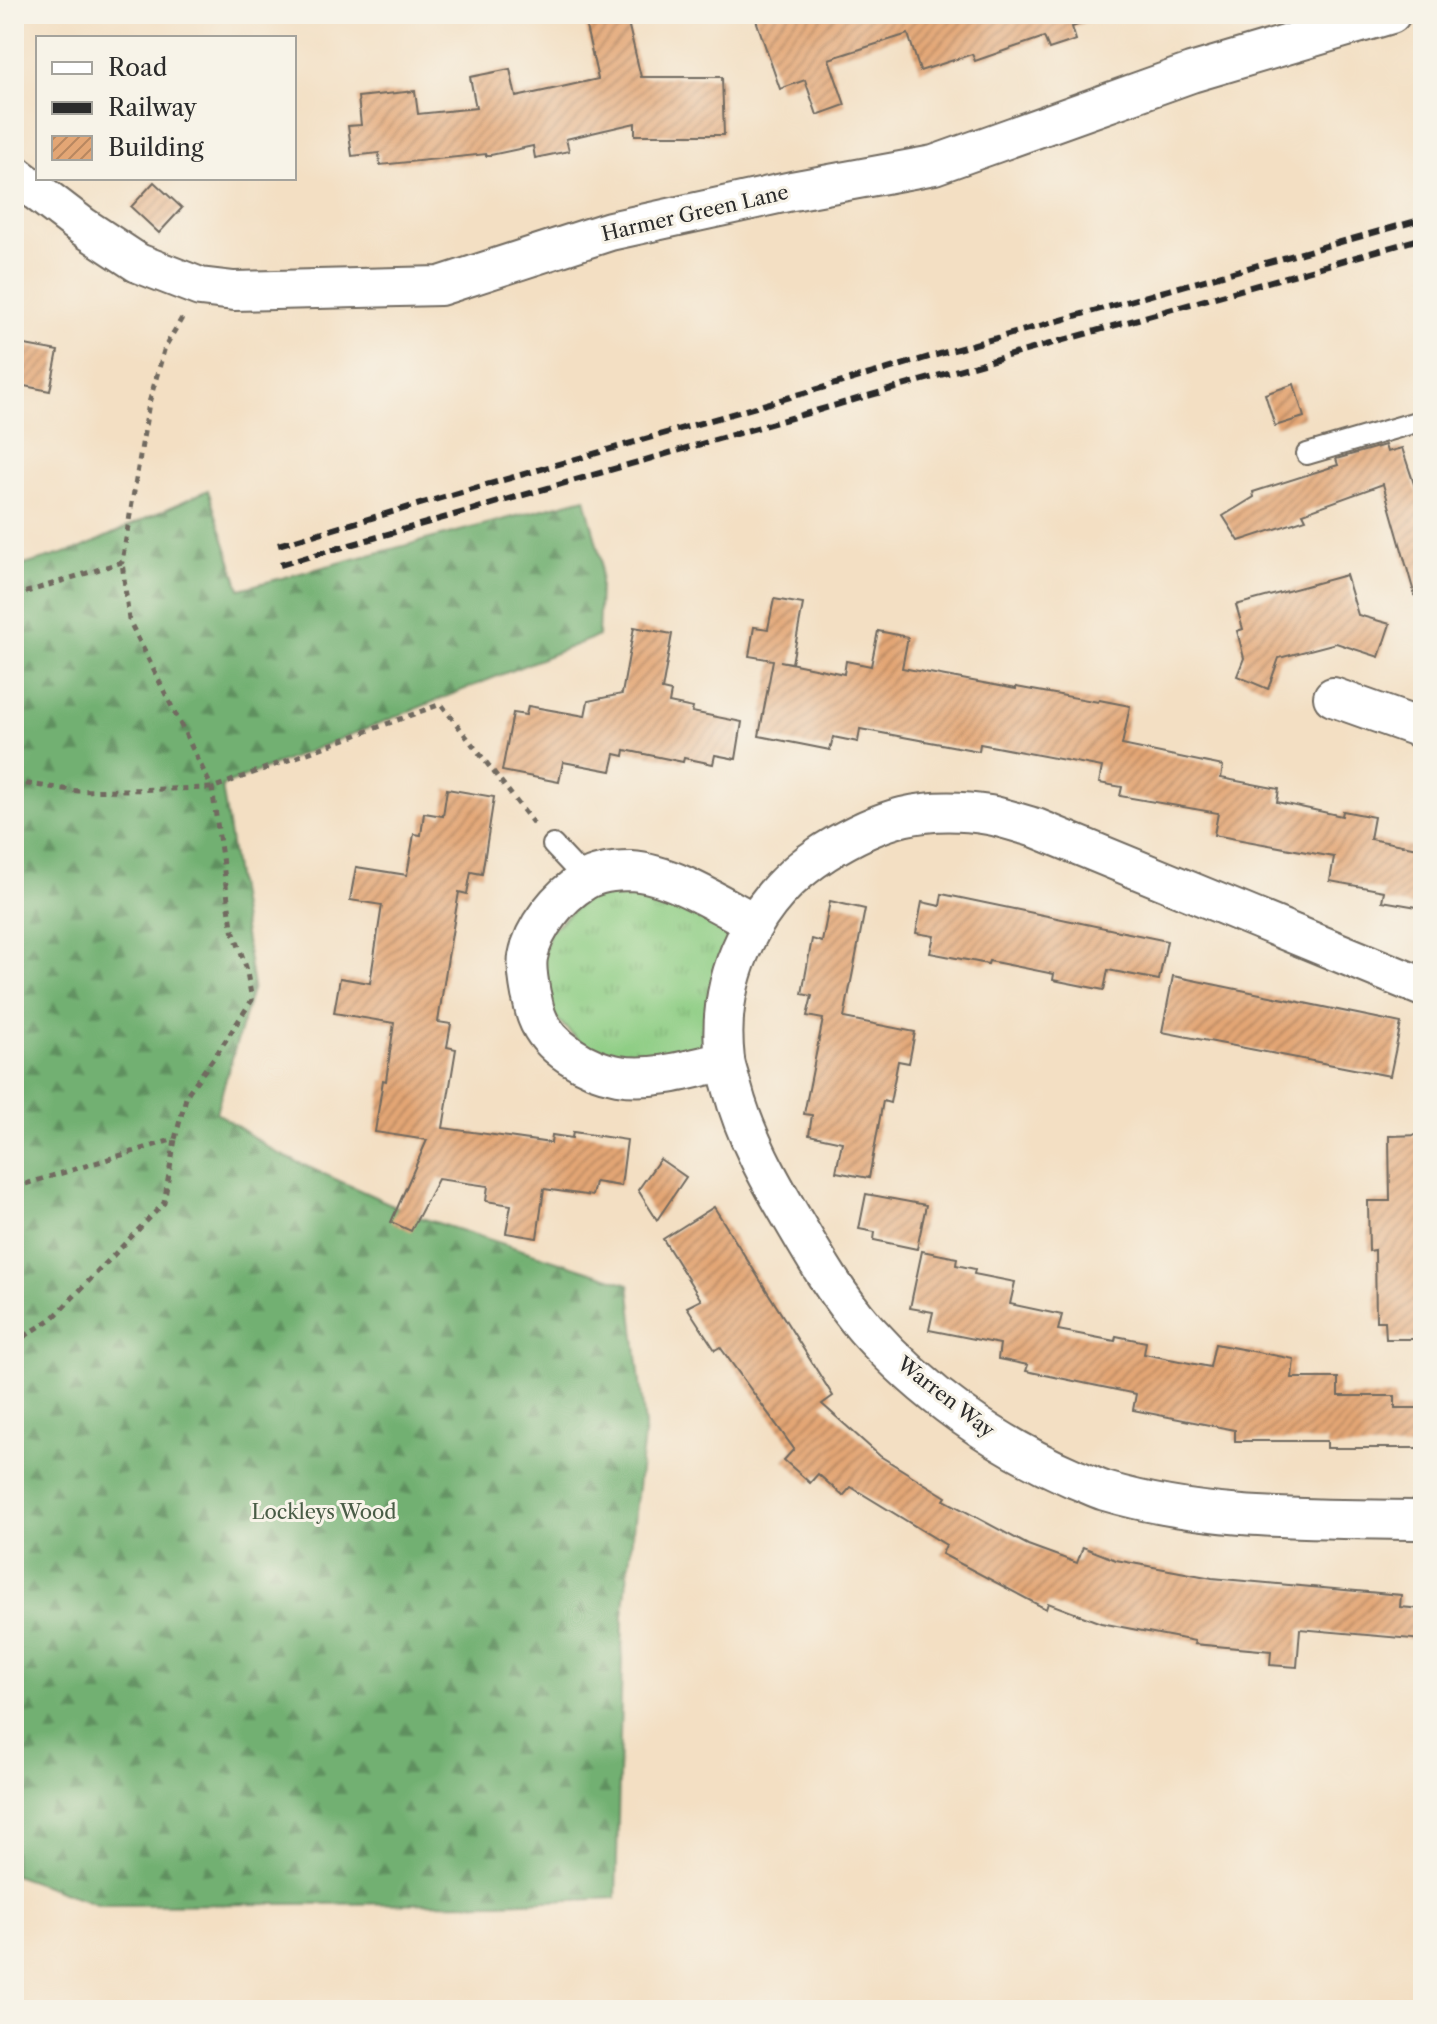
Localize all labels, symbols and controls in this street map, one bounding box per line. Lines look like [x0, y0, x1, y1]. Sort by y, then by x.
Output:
legend [36, 36, 296, 180]
text: Road [108, 53, 168, 82]
text: Railway [108, 93, 198, 122]
text: Building [108, 133, 204, 162]
street label: Harmer Green Lane [599, 180, 791, 246]
street label: Warren Way [892, 1351, 1000, 1443]
park label: Lockleys Wood [251, 1500, 397, 1524]

